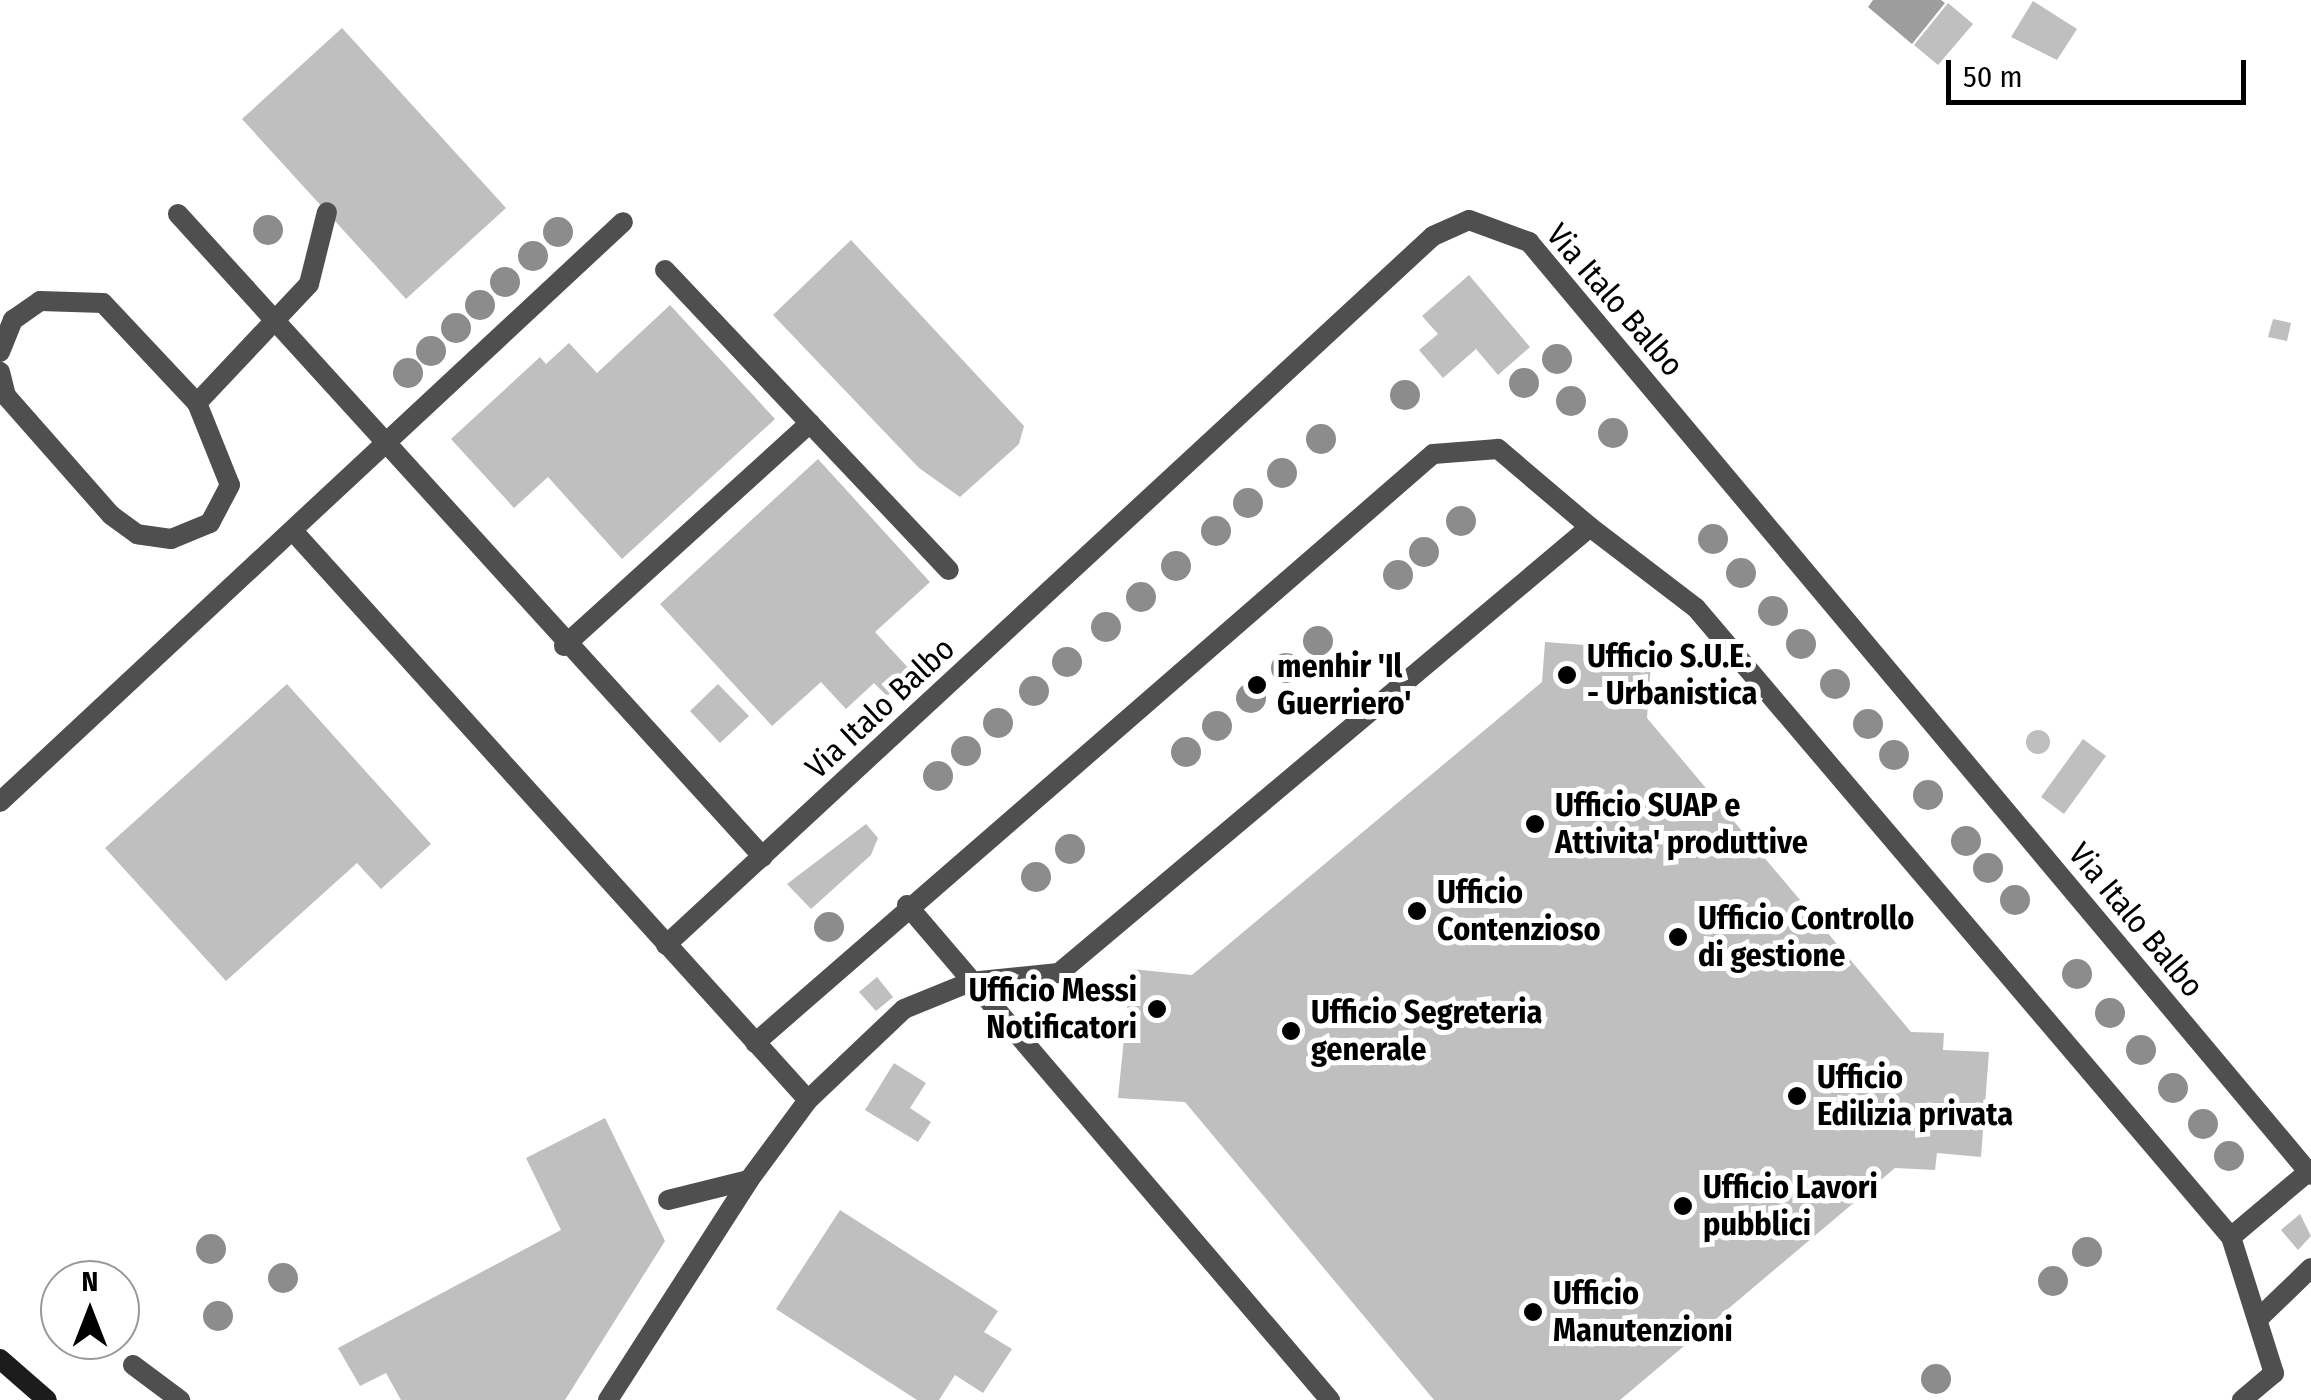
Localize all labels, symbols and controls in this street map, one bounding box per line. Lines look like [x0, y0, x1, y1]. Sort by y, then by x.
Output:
scale bar [1951, 40, 2251, 102]
text: 50 m [1963, 59, 2023, 95]
street label: Via Italo Balbo [1538, 216, 1692, 384]
street label: Via Italo Balbo [798, 629, 962, 787]
place label: Ufficio S.U.E. - Urbanistica [1587, 638, 1757, 713]
place label: menhir 'Il Guerriero' [1277, 648, 1411, 723]
marker: Ufficio S.U.E. - Urbanistica [1556, 664, 1578, 686]
marker: menhir 'Il Guerriero' [1246, 674, 1268, 696]
place label: Ufficio SUAP e Attivita' produttive [1555, 787, 1808, 862]
marker: Ufficio SUAP e Attivita' produttive [1524, 813, 1546, 835]
street label: Via Italo Balbo [2060, 835, 2212, 1005]
place label: Ufficio Contenzioso [1437, 874, 1601, 949]
marker: Ufficio Contenzioso [1406, 900, 1428, 922]
place label: Ufficio Controllo di gestione [1698, 900, 1914, 975]
marker: Ufficio Controllo di gestione [1667, 926, 1689, 948]
place label: Ufficio Messi Notificatori [969, 972, 1137, 1047]
place label: Ufficio Segreteria generale [1311, 994, 1542, 1069]
marker: Ufficio Messi Notificatori [1146, 998, 1168, 1020]
marker: Ufficio Segreteria generale [1280, 1020, 1302, 1042]
place label: Ufficio Edilizia privata [1817, 1059, 2013, 1134]
marker: Ufficio Edilizia privata [1786, 1085, 1808, 1107]
place label: Ufficio Lavori pubblici [1703, 1169, 1878, 1244]
marker: Ufficio Lavori pubblici [1672, 1195, 1694, 1217]
north arrow [40, 1260, 140, 1360]
text: N [82, 1265, 98, 1298]
place label: Ufficio Manutenzioni [1553, 1275, 1733, 1350]
marker: Ufficio Manutenzioni [1522, 1301, 1544, 1323]

